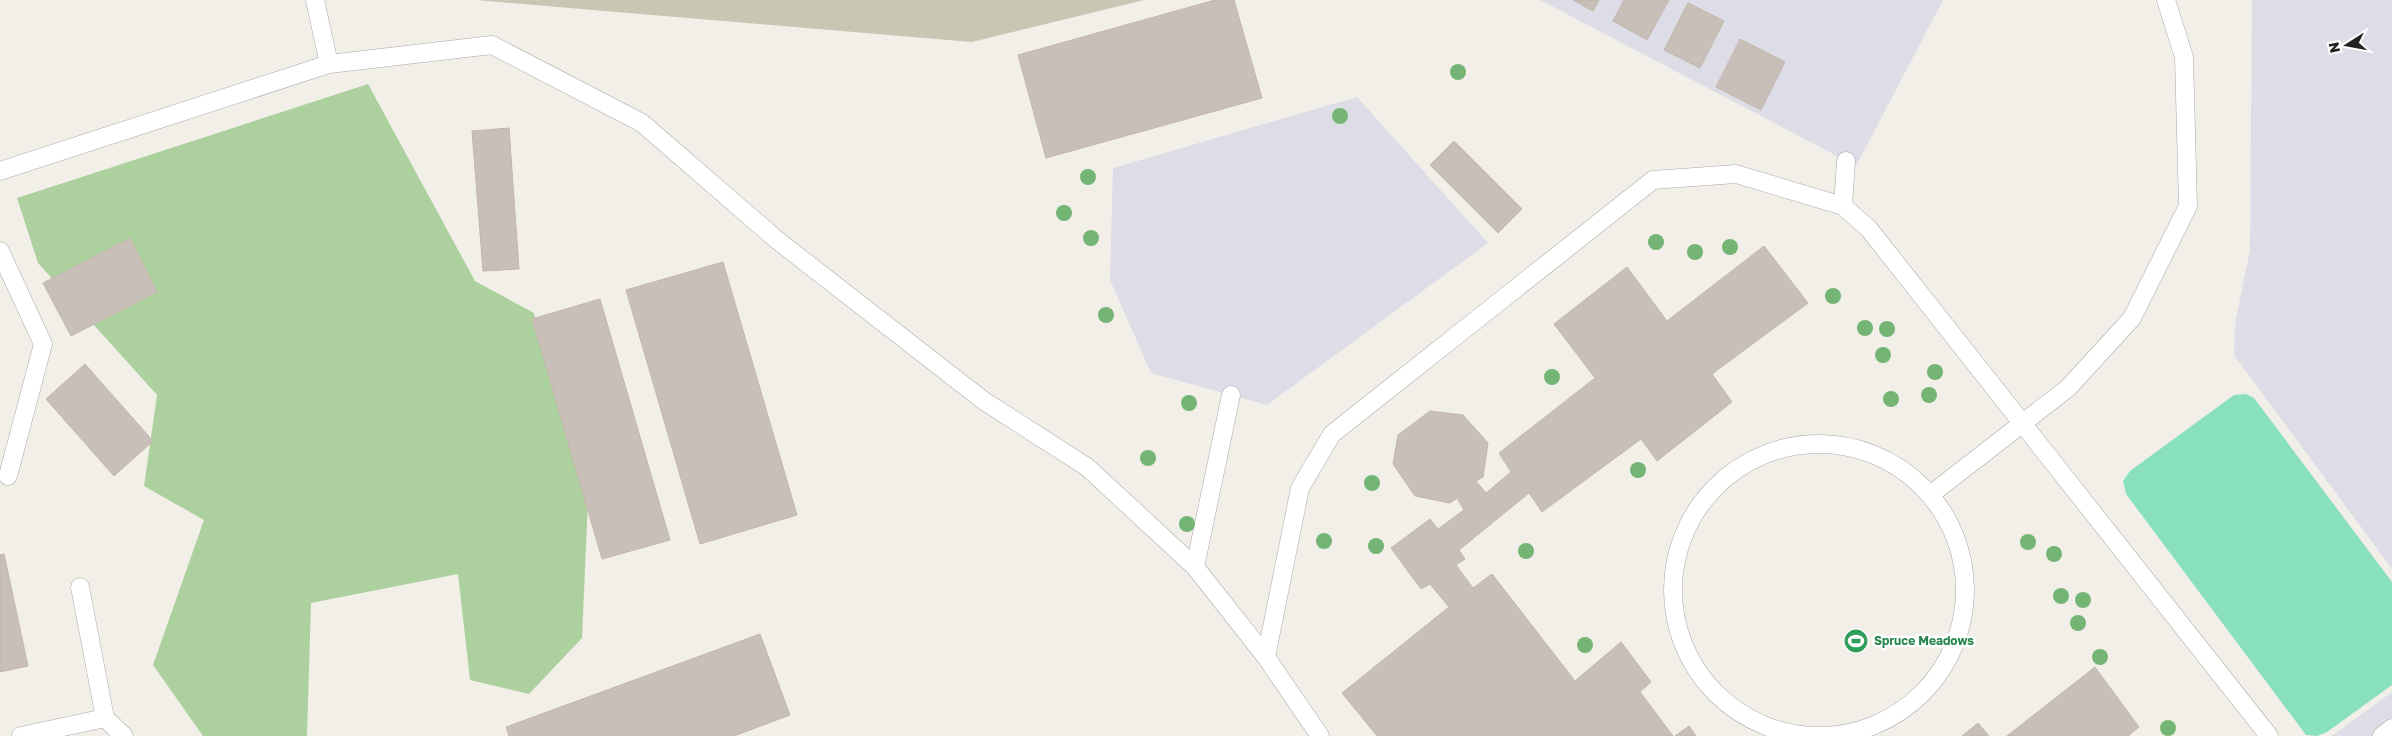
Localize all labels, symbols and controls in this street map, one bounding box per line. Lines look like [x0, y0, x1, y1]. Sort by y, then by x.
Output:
north arrow [2322, 20, 2372, 70]
text: N [2324, 41, 2343, 54]
sports icon: Spruce Meadows [1843, 628, 1869, 654]
place label: Spruce Meadows [1874, 633, 1974, 648]

